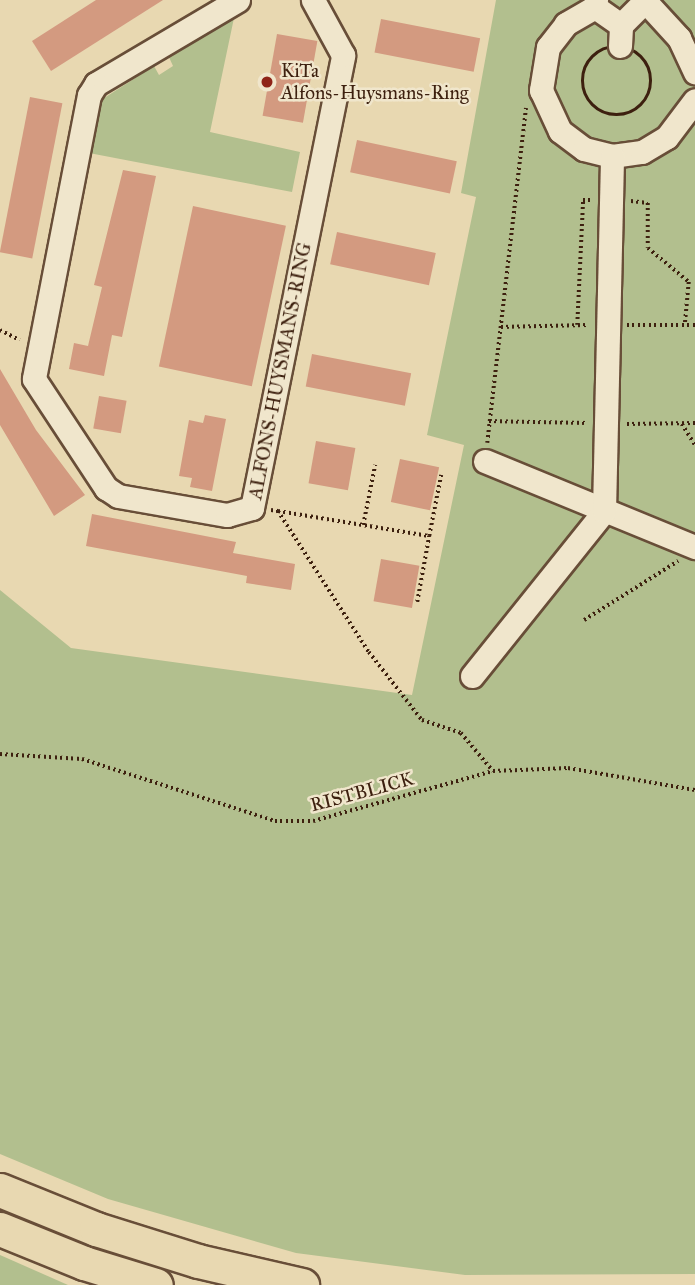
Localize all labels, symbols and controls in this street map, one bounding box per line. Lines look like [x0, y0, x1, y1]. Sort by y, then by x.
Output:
place label: KiTa Alfons-Huysmans-Ring [281, 60, 469, 104]
marker: KiTa Alfons-Huysmans-Ring [259, 74, 275, 90]
street label: ALFONS-HUYSMANS-RING [244, 241, 316, 501]
street label: RISTBLICK [308, 767, 416, 817]

